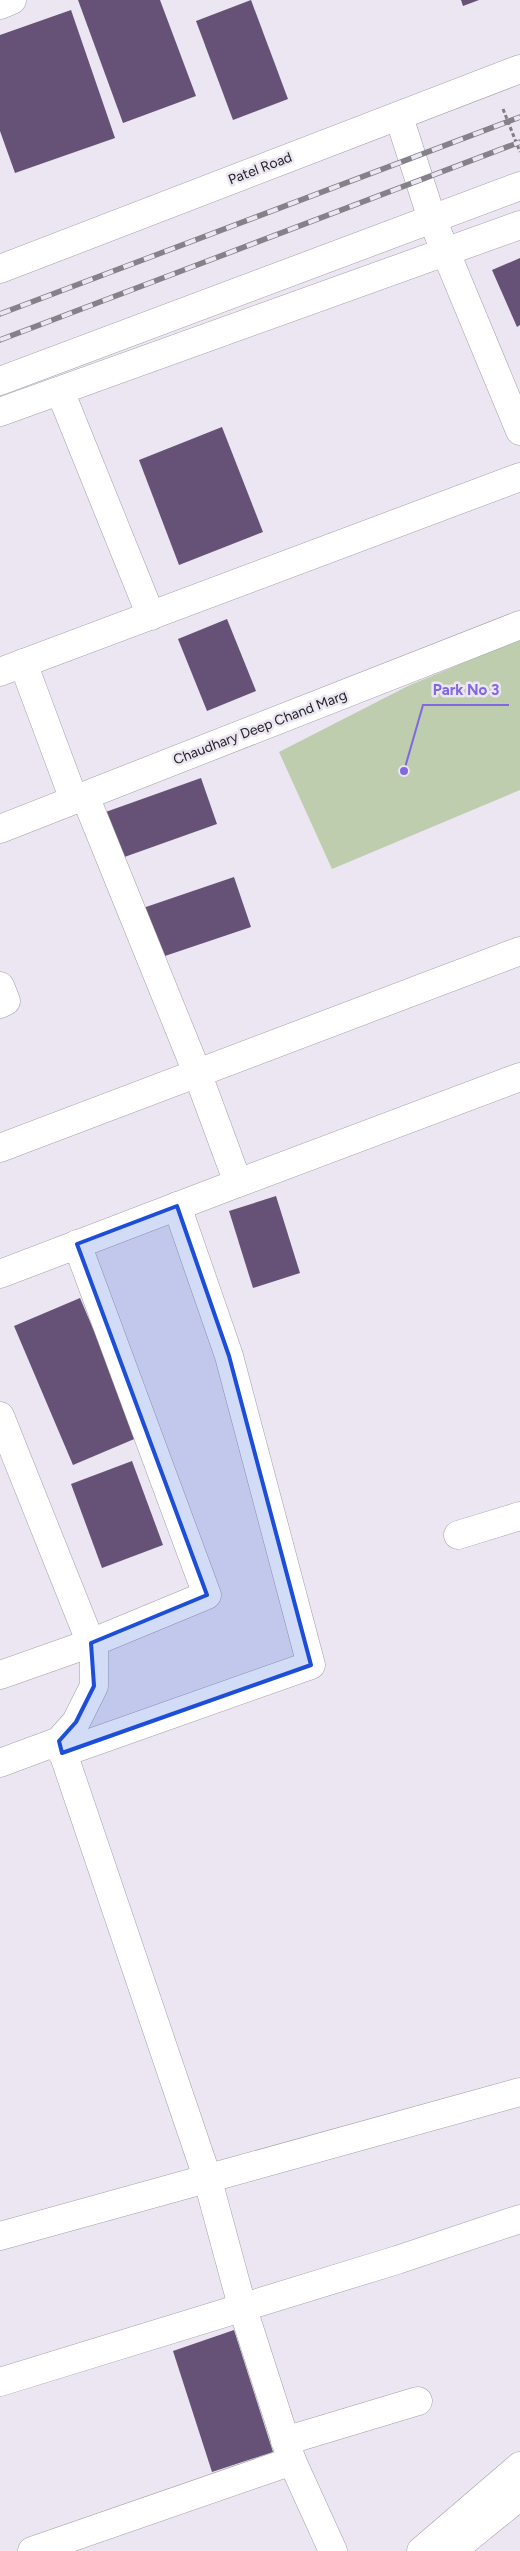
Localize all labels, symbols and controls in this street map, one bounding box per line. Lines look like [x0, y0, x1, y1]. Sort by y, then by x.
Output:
street label: Patel Road [226, 149, 294, 188]
callout: Park No 3 [423, 675, 509, 705]
text: Park No 3 [433, 681, 499, 699]
street label: Chaudhary Deep Chand Marg [171, 686, 349, 768]

